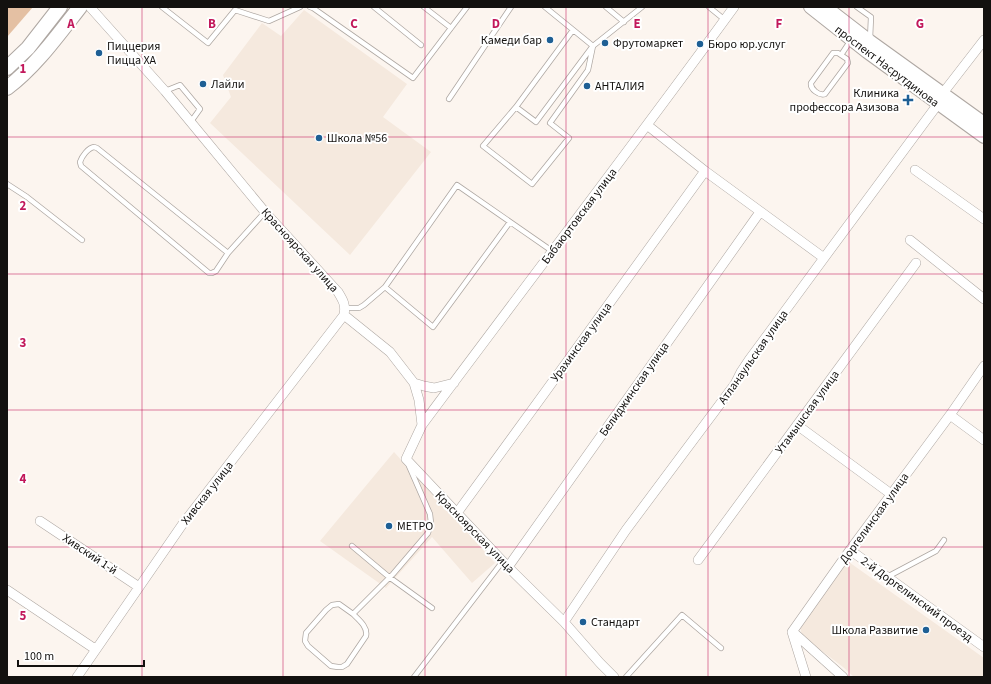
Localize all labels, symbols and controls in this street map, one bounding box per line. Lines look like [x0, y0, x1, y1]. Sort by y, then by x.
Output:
text: A [66, 15, 75, 33]
text: B [208, 15, 216, 33]
text: C [350, 15, 358, 33]
text: D [492, 15, 500, 33]
text: E [633, 15, 641, 33]
text: F [776, 15, 783, 33]
text: G [916, 15, 924, 33]
street label: проспект Насрутдинова [831, 21, 942, 111]
place label: Камеди бар [481, 32, 542, 49]
marker: Камеди бар [545, 35, 555, 45]
place label: Фрутомаркет [613, 35, 684, 52]
place label: Бюро юр.услуг [708, 36, 786, 53]
place label: Пиццерия Пицца ХА [107, 38, 160, 69]
marker: Фрутомаркет [600, 38, 610, 48]
marker: Бюро юр.услуг [695, 39, 705, 49]
marker: Пиццерия Пицца ХА [94, 48, 104, 58]
text: 1 [20, 60, 27, 78]
place label: Лайли [211, 76, 245, 93]
place label: АНТАЛИЯ [595, 78, 644, 95]
marker: Лайли [198, 79, 208, 89]
marker: АНТАЛИЯ [582, 81, 592, 91]
place label: Клиника профессора Азизова [790, 85, 899, 116]
marker: Клиника профессора Азизова [902, 94, 914, 106]
place label: Школа №56 [327, 130, 387, 147]
marker: Школа №56 [314, 133, 324, 143]
street label: Бабаюртовская улица [538, 165, 621, 268]
text: 2 [20, 197, 27, 215]
street label: Красноярская улица [257, 204, 342, 296]
street label: Урахинская улица [547, 299, 616, 386]
street label: Атланаульская улица [714, 307, 792, 408]
text: 3 [20, 334, 27, 352]
street label: Белиджинская улица [595, 339, 673, 440]
street label: Утамышская улица [771, 367, 843, 457]
street label: Хивская улица [177, 458, 238, 529]
street label: Доргелинская улица [836, 469, 913, 567]
text: 4 [20, 470, 27, 488]
street label: Красноярская улица [431, 487, 518, 577]
place label: МЕТРО [397, 518, 433, 535]
marker: МЕТРО [384, 521, 394, 531]
street label: Хивский 1-й [59, 530, 121, 579]
street label: 2-й Доргелинский проезд [857, 553, 977, 646]
text: 5 [20, 607, 27, 625]
place label: Стандарт [591, 614, 641, 631]
marker: Стандарт [578, 617, 588, 627]
place label: Школа Развитие [831, 622, 918, 639]
marker: Школа Развитие [921, 625, 931, 635]
scale bar [18, 642, 144, 668]
text: 100 m [24, 648, 54, 665]

